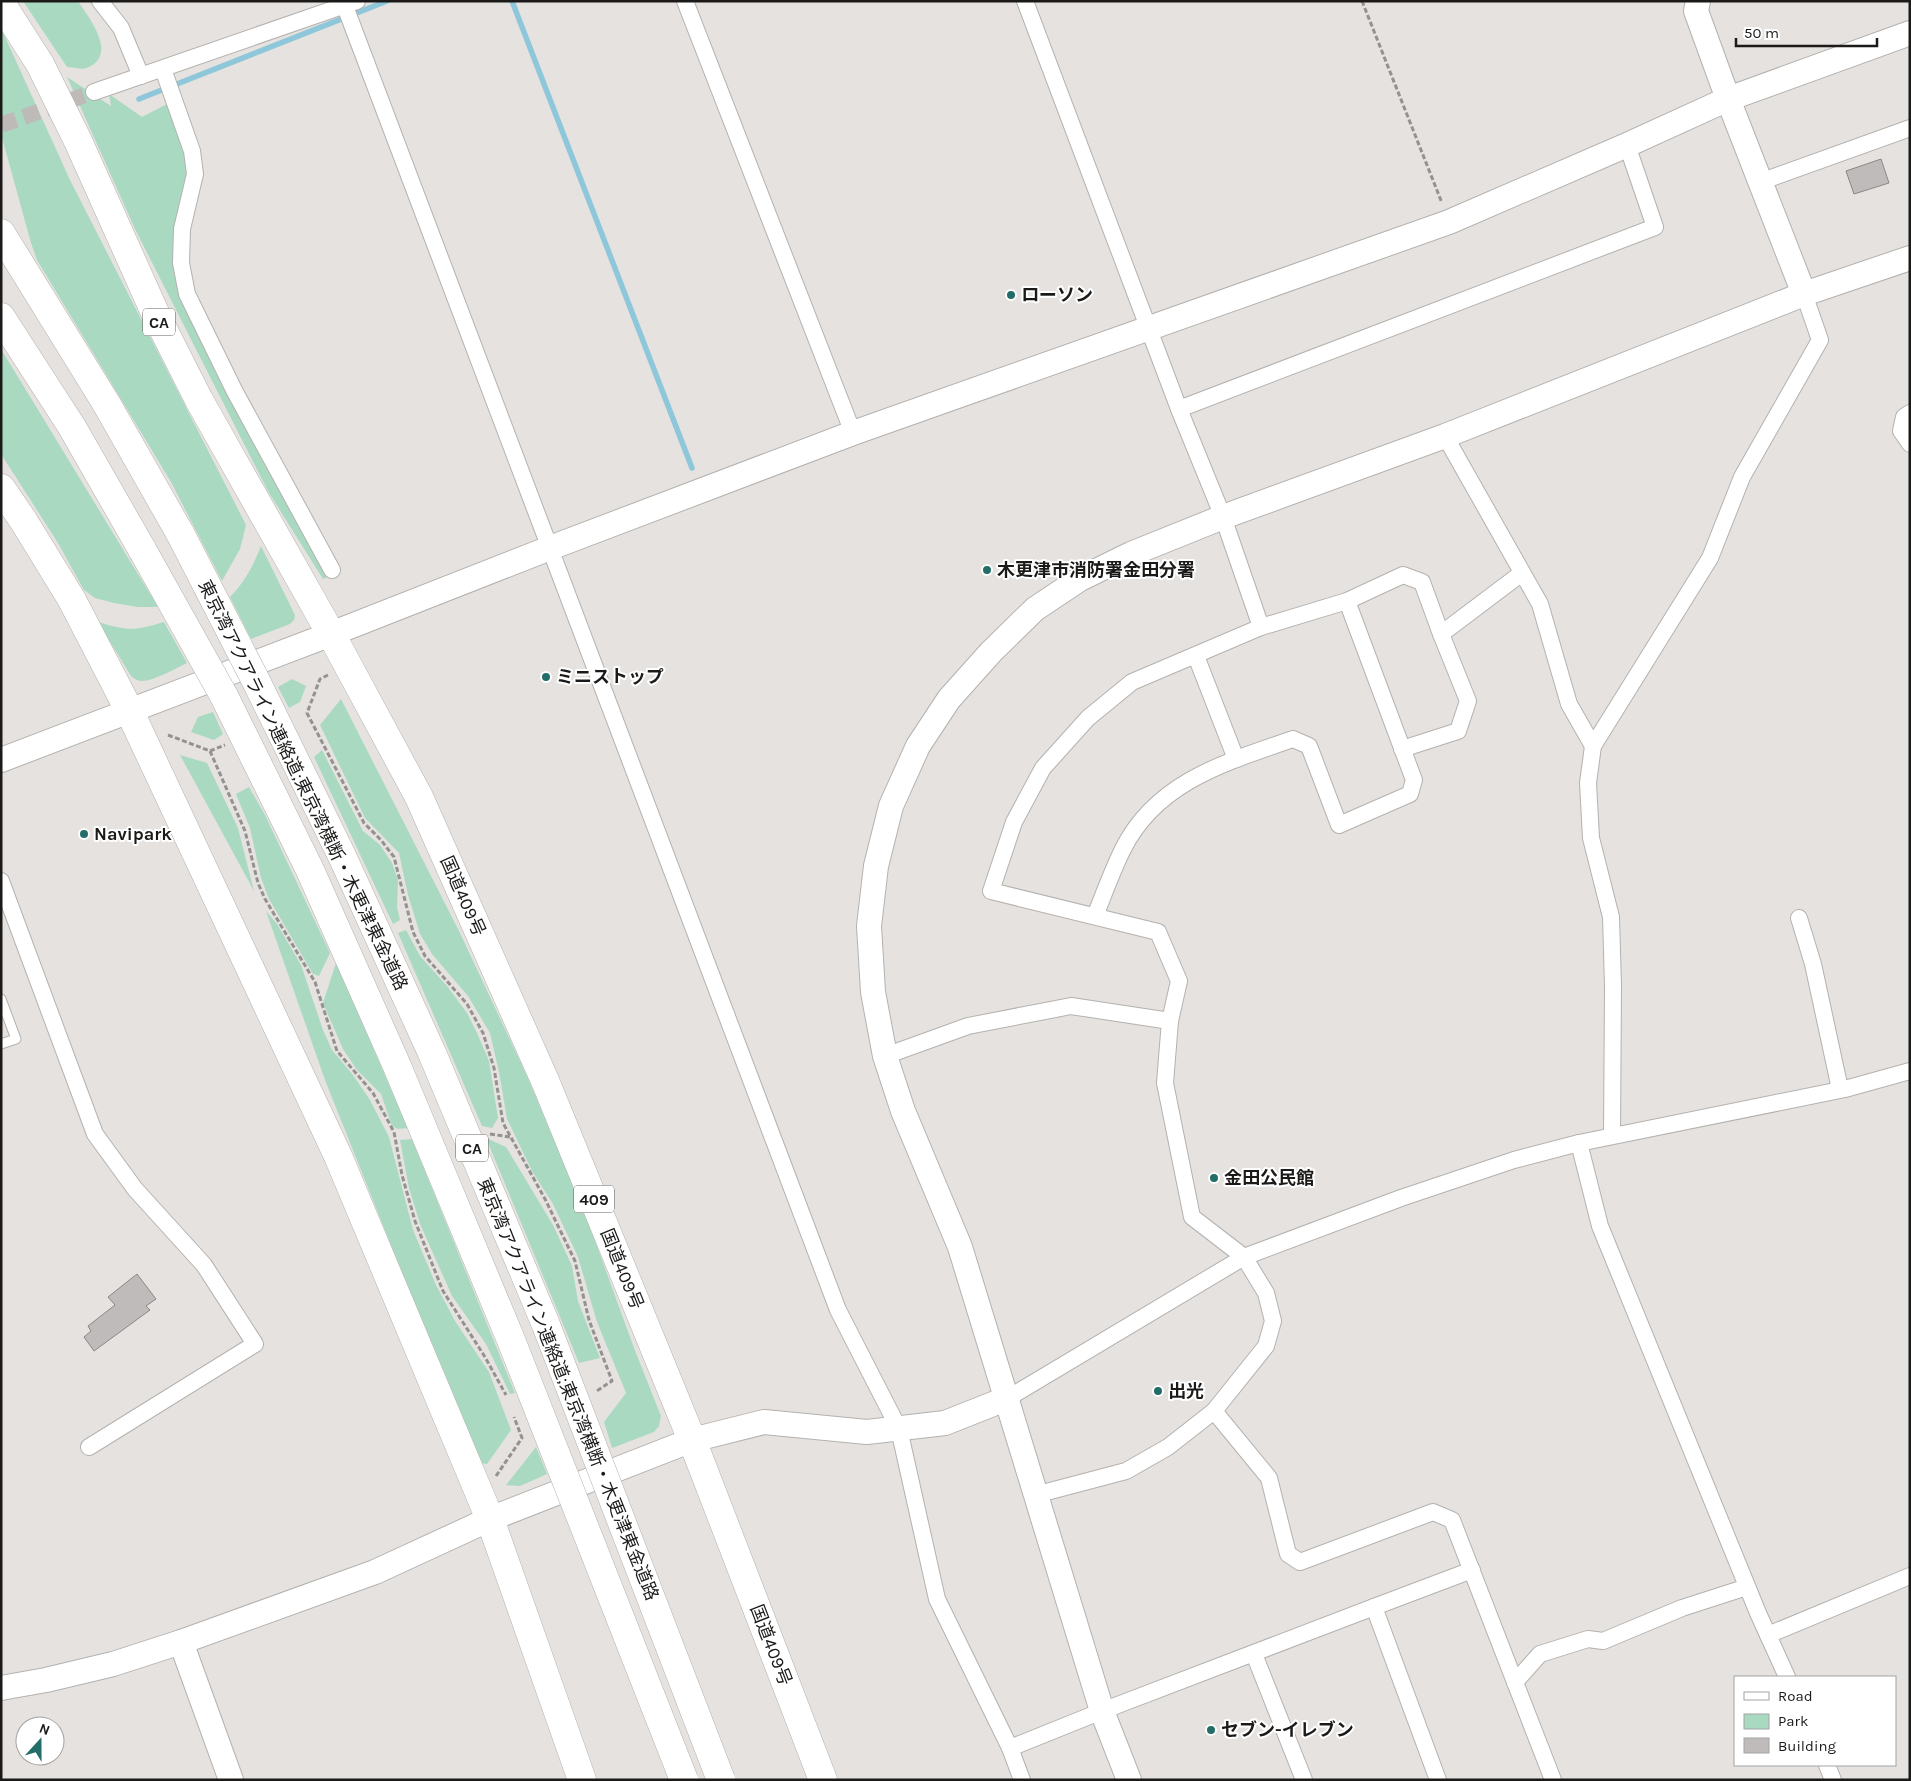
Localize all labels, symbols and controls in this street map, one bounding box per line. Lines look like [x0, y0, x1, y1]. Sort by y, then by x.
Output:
scale bar [1736, 15, 1877, 47]
text: 50 m [1744, 24, 1779, 42]
place label: ローソン [1021, 284, 1093, 306]
marker: ローソン [1005, 289, 1017, 301]
road number: CA [143, 308, 175, 336]
place label: 木更津市消防署金田分署 [997, 559, 1195, 581]
marker: 木更津市消防署金田分署 [981, 564, 993, 576]
street label: 東京湾アクアライン連絡道;東京湾横断・木更津東金道路 [194, 576, 412, 994]
place label: ミニストップ [556, 666, 664, 688]
marker: ミニストップ [540, 671, 552, 683]
place label: Navipark [94, 823, 172, 845]
marker: Navipark [78, 828, 90, 840]
street label: 国道409号 [436, 853, 490, 939]
road number: CA [456, 1134, 488, 1162]
place label: 金田公民館 [1224, 1167, 1314, 1189]
marker: 金田公民館 [1208, 1172, 1220, 1184]
street label: 東京湾アクアライン連絡道;東京湾横断・木更津東金道路 [473, 1175, 663, 1603]
road number: 409 [574, 1186, 614, 1212]
street label: 国道409号 [596, 1225, 648, 1313]
place label: 出光 [1168, 1380, 1204, 1402]
marker: 出光 [1152, 1385, 1164, 1397]
street label: 国道409号 [745, 1601, 797, 1689]
legend [1734, 1676, 1896, 1766]
text: Road [1778, 1687, 1813, 1705]
text: Park [1778, 1712, 1808, 1730]
north arrow [15, 1716, 65, 1766]
place label: セブン-イレブン [1221, 1719, 1354, 1741]
text: N [37, 1720, 52, 1739]
marker: セブン-イレブン [1205, 1724, 1217, 1736]
text: Building [1778, 1737, 1836, 1755]

